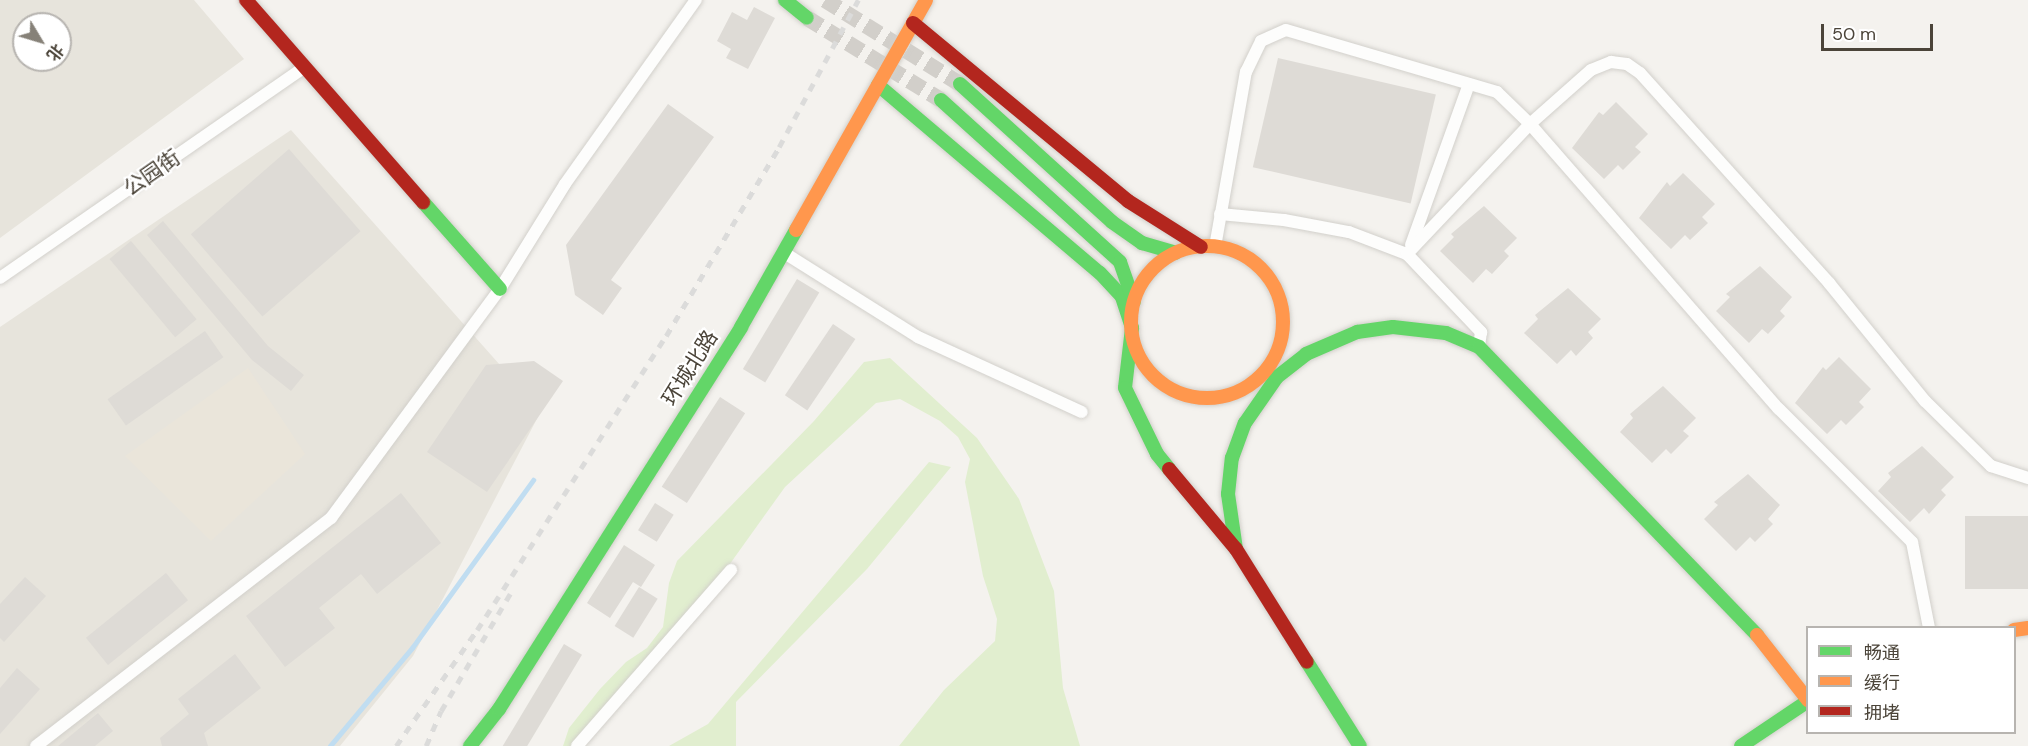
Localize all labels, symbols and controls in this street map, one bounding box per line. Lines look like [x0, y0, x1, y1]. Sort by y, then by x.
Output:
north arrow [12, 12, 72, 72]
scale bar [1824, 12, 1936, 50]
text: 50 m [1832, 22, 1876, 46]
text: 北 [42, 39, 68, 65]
street label: 公园街 [119, 145, 185, 201]
street label: 环城北路 [657, 326, 723, 410]
legend [1806, 626, 2016, 734]
text: 畅通 [1864, 641, 1900, 665]
text: 缓行 [1864, 671, 1900, 695]
text: 拥堵 [1864, 701, 1900, 725]

